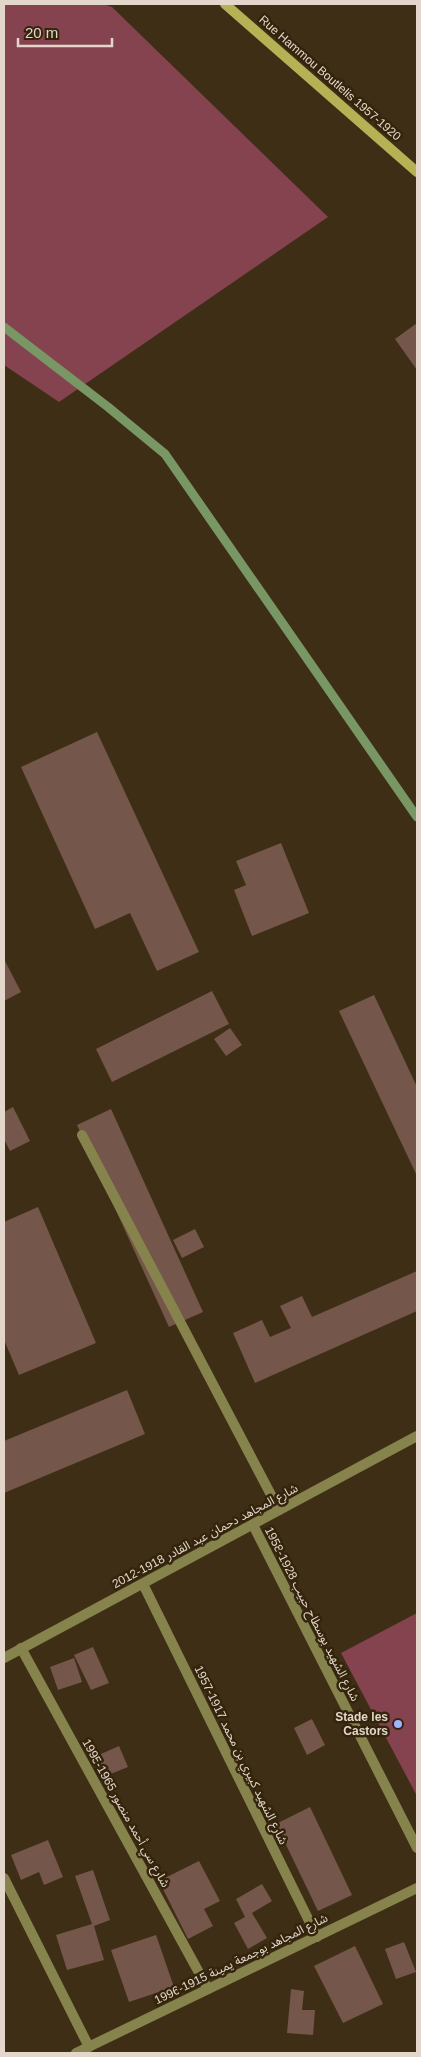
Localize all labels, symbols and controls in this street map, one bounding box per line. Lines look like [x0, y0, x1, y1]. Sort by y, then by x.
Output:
street label: Rue Hammou Boutlelis 1957-1920 [256, 13, 404, 144]
scale bar [18, 15, 111, 47]
text: 20 m [25, 24, 58, 41]
street label: شارع المجاهد دحمان عبد القادر 1918-2012 [110, 1481, 301, 1593]
street label: شارع الشهيد بوسطاح حبيب 1928-1958 [260, 1524, 362, 1705]
street label: شارع الشهيد كبيري بن محمد 1917-1957 [189, 1663, 291, 1848]
place label: Stade les Castors [335, 1710, 388, 1738]
marker: Stade les Castors [392, 1718, 404, 1730]
street label: شارع سي أحمد منصور 1965-1995 [77, 1736, 173, 1891]
street label: شارع المجاهد بوجمعة يمينة 1915-1996 [152, 1911, 331, 2009]

